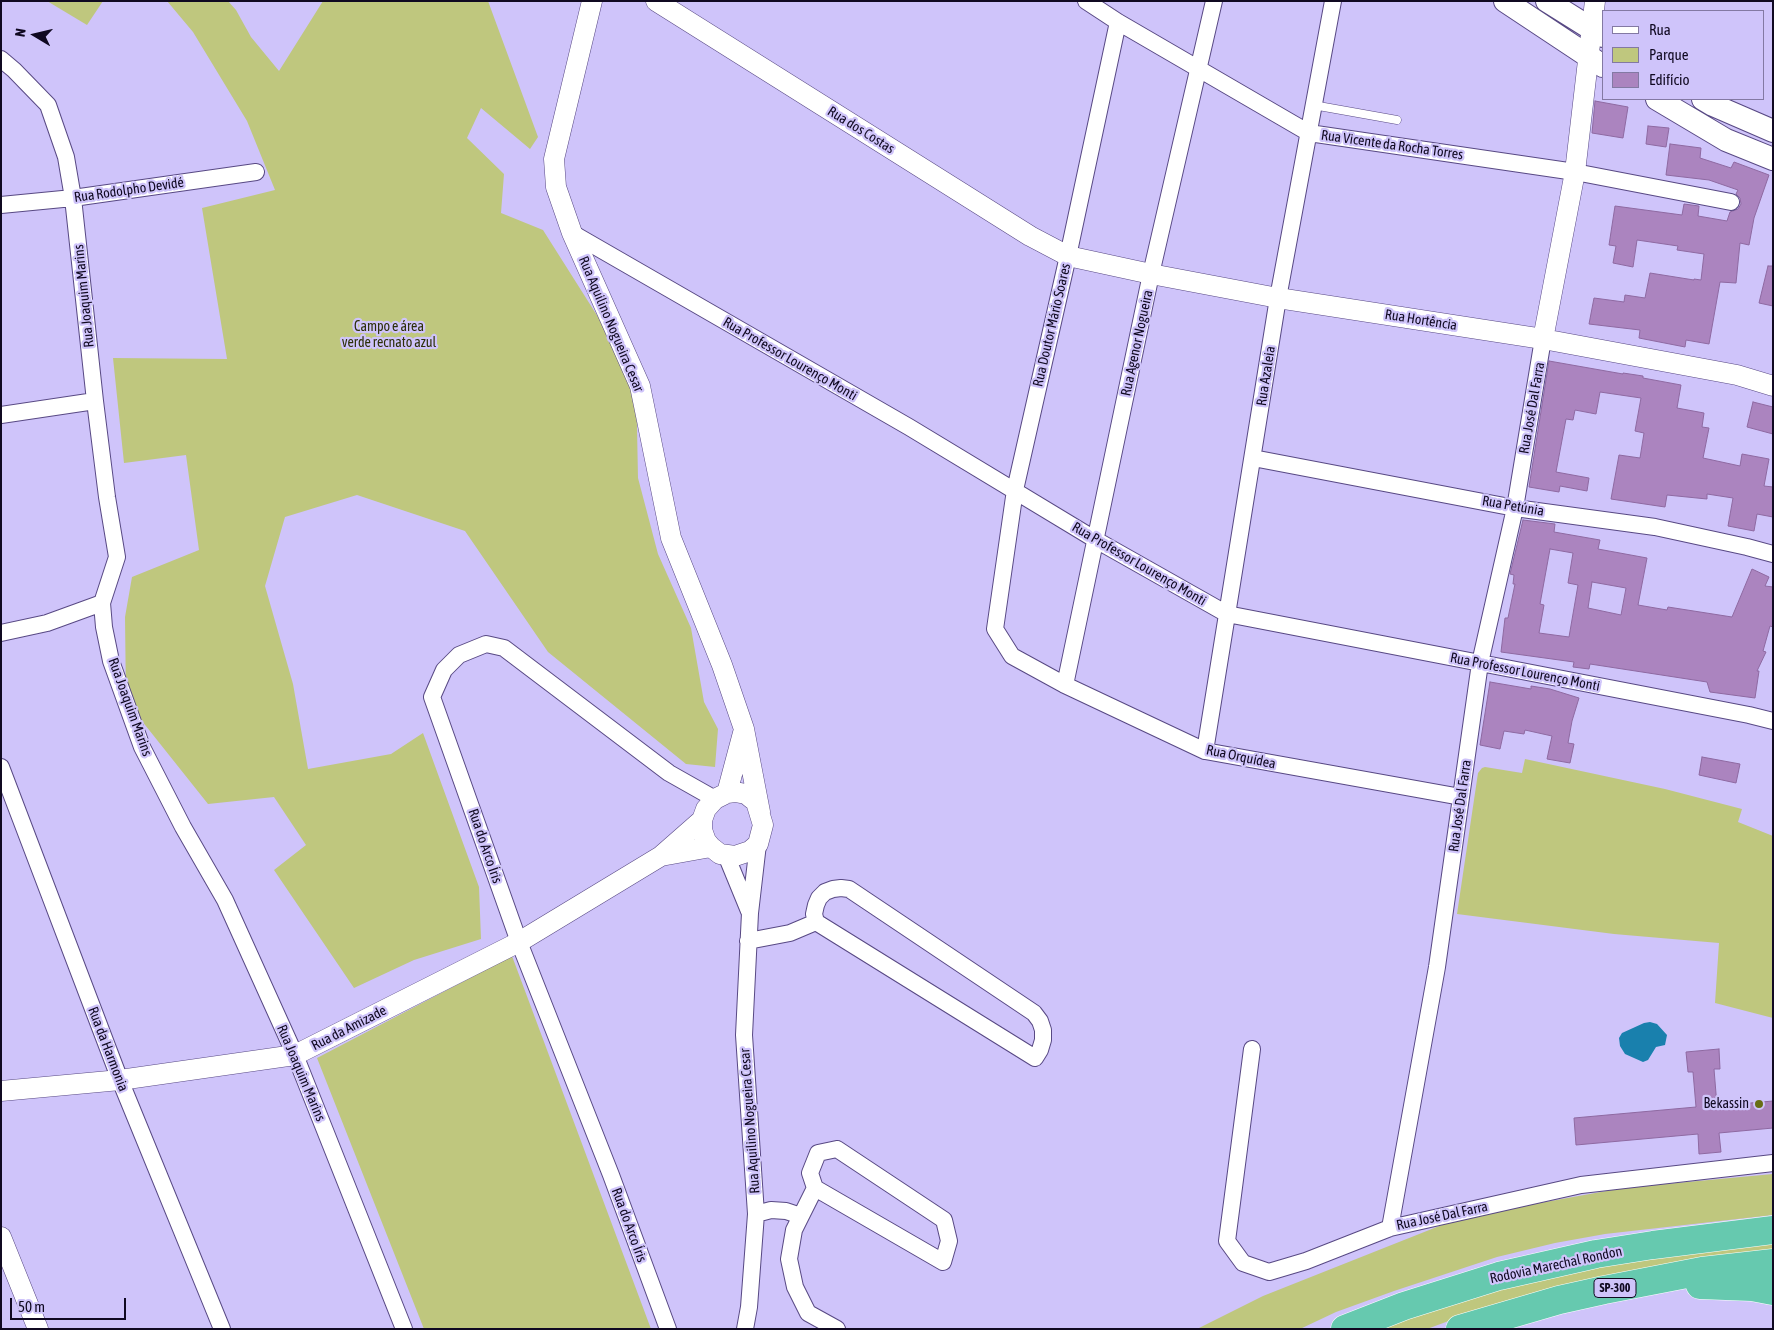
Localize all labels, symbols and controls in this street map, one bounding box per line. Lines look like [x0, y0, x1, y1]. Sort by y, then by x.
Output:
north arrow [10, 10, 60, 60]
legend [1602, 10, 1764, 100]
text: Rua [1649, 21, 1671, 38]
text: N [12, 27, 29, 38]
text: Parque [1649, 46, 1689, 63]
text: Edifício [1649, 71, 1690, 88]
street label: Rua dos Costas [825, 103, 897, 157]
street label: Rua Vicente da Rocha Torres [1320, 127, 1464, 163]
street label: Rua Rodolpho Devidé [73, 174, 185, 206]
street label: Rua Joaquim Marins [70, 244, 98, 348]
street label: Rua Aquilino Nogueira Cesar [575, 254, 647, 394]
street label: Rua Doutor Mário Soares [1030, 262, 1074, 388]
street label: Rua Agenor Nogueira [1118, 288, 1156, 398]
street label: Rua Hortência [1384, 306, 1458, 334]
street label: Rua Professor Lourenço Monti [720, 314, 860, 404]
park label: Campo e área verde recnato azul [342, 319, 436, 352]
street label: Rua Azaleia [1253, 345, 1279, 407]
street label: Rua José Dal Farra [1516, 361, 1548, 455]
street label: Rua Petúnia [1481, 492, 1545, 520]
street label: Rua Professor Lourenço Monti [1069, 519, 1209, 609]
street label: Rua Professor Lourenço Monti [1449, 649, 1601, 695]
street label: Rua Joaquim Marins [104, 656, 156, 758]
street label: Rua Orquídea [1205, 741, 1277, 773]
street label: Rua José Dal Farra [1445, 759, 1475, 853]
street label: Rua do Arco Íris [464, 806, 506, 886]
street label: Rua da Amizade [309, 1002, 389, 1054]
street label: Rua da Harmonia [84, 1004, 132, 1094]
street label: Rua Joaquim Marins [273, 1022, 329, 1124]
street label: Rua Aquilino Nogueira Cesar [737, 1048, 763, 1194]
place label: Bekassin [1703, 1096, 1749, 1112]
marker: Bekassin [1753, 1098, 1765, 1110]
street label: Rua do Arco Íris [608, 1186, 650, 1264]
street label: Rua José Dal Farra [1395, 1198, 1489, 1234]
street label: Rodovia Marechal Rondon [1488, 1243, 1624, 1287]
road number: SP-300 [1594, 1278, 1636, 1298]
scale bar [12, 1288, 129, 1320]
text: 50 m [18, 1298, 45, 1315]

